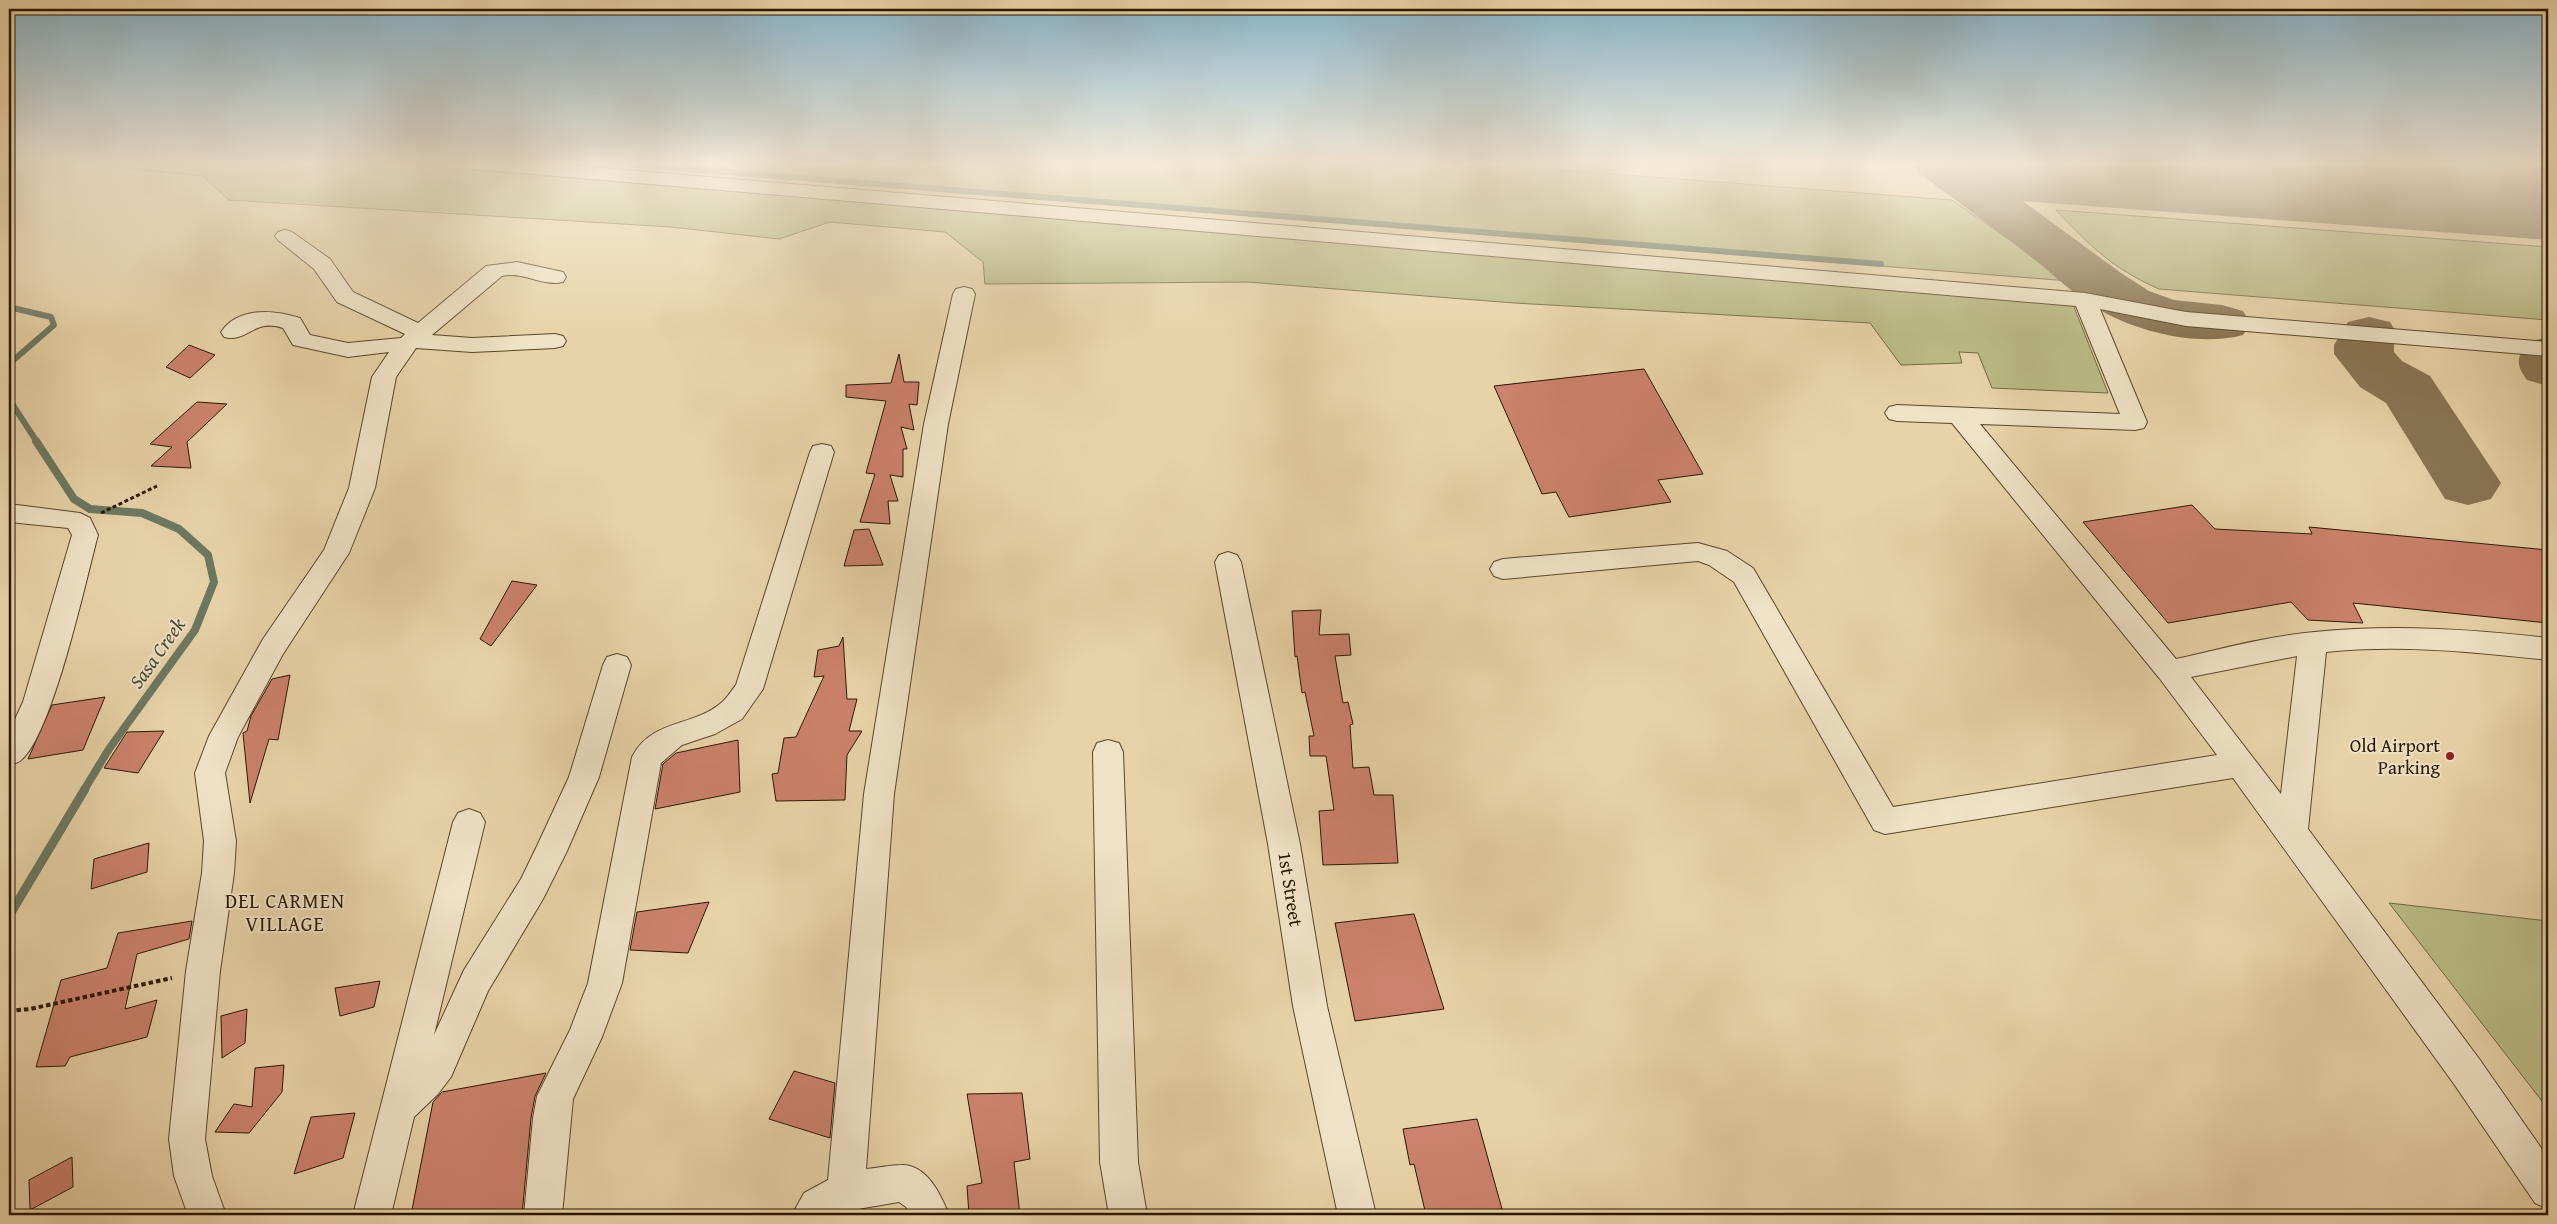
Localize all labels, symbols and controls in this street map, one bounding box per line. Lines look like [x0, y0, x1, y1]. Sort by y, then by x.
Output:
water label: Sasa Creek [122, 611, 192, 694]
place label: Old Airport Parking [2350, 731, 2441, 781]
marker: Old Airport Parking [2444, 750, 2456, 762]
street label: 1st Street [1271, 849, 1311, 929]
district label: DEL CARMEN VILLAGE [225, 886, 345, 938]

